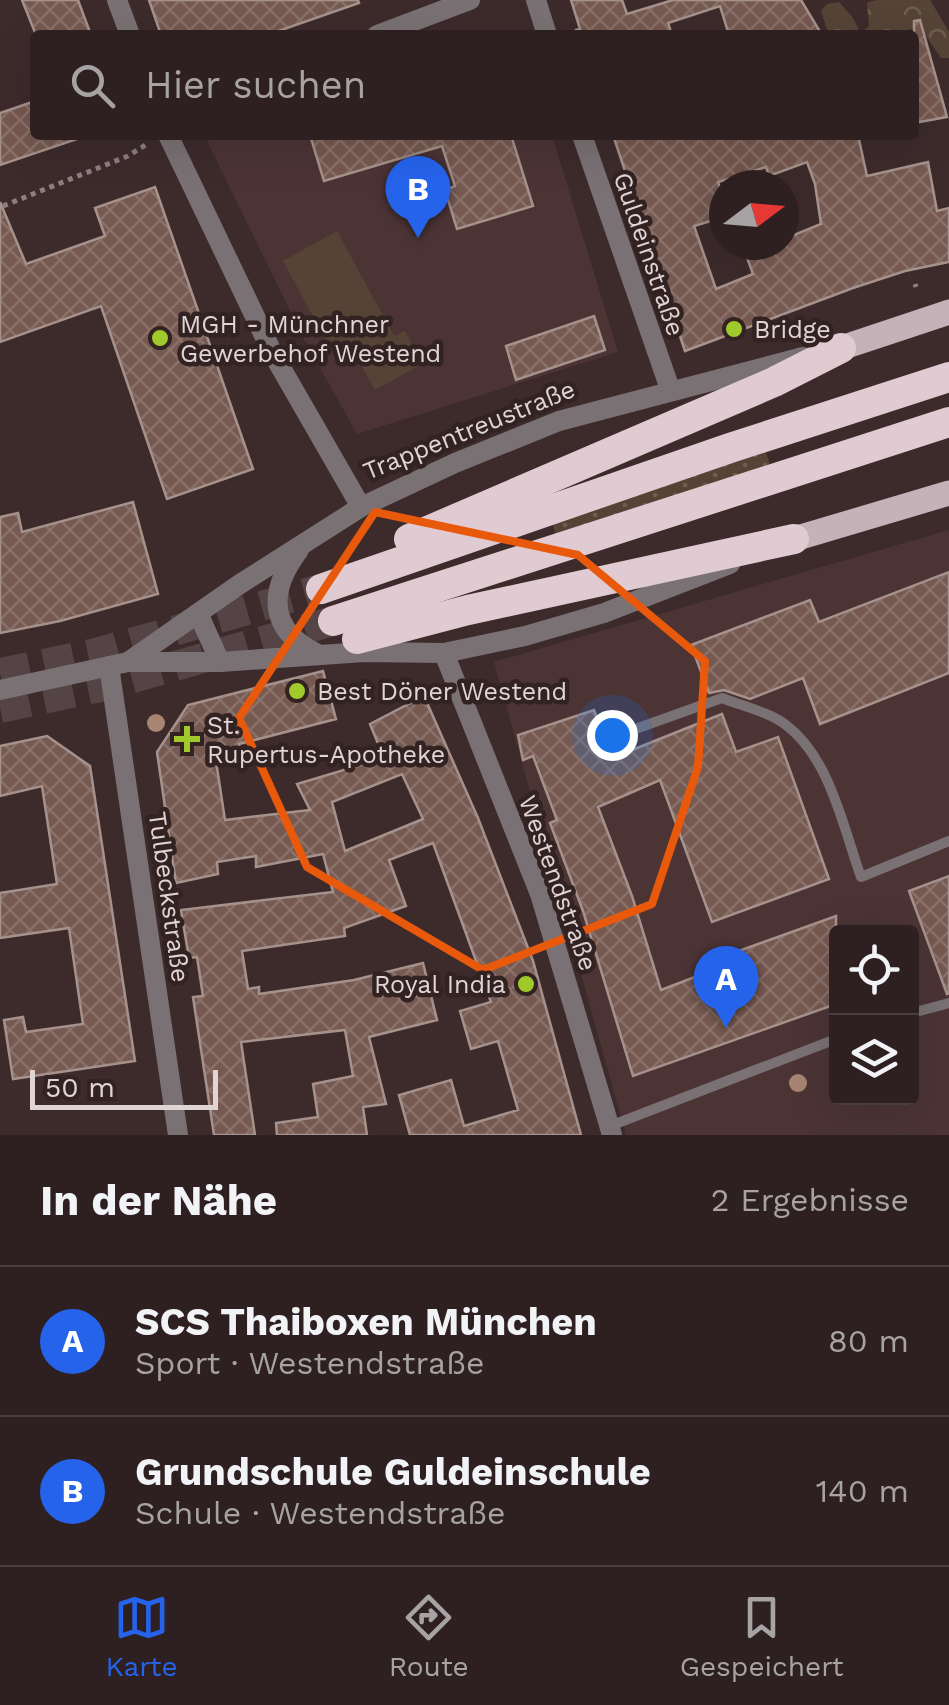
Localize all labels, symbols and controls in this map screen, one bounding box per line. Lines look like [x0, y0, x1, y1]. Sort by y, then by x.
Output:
search box [30, 30, 919, 140]
icon: search [65, 58, 120, 113]
text: Hier suchen [145, 63, 366, 107]
pin: B [386, 156, 450, 238]
street label: Guldeinstraße [607, 168, 691, 340]
north arrow [709, 170, 799, 260]
place label: MGH - Münchner Gewerbehof Westend [180, 310, 441, 368]
place label: Bridge [754, 315, 831, 344]
marker: Bridge [723, 318, 745, 340]
marker: MGH - Münchner Gewerbehof Westend [149, 327, 171, 349]
street label: Trappentreustraße [359, 374, 579, 486]
place label: Best Döner Westend [317, 677, 567, 706]
marker: Best Döner Westend [286, 680, 308, 702]
your location [587, 710, 638, 761]
place label: St. Rupertus-Apotheke [207, 711, 445, 769]
marker: St. Rupertus-Apotheke [176, 728, 198, 750]
street label: Westendstraße [513, 791, 603, 975]
street label: Tulbeckstraße [143, 810, 195, 984]
map controls [829, 925, 919, 1105]
button: locate [829, 925, 919, 1015]
pin: A [694, 946, 758, 1028]
place label: Royal India [374, 970, 506, 999]
marker: Royal India [515, 973, 537, 995]
button: layers [829, 1015, 919, 1105]
scale bar [30, 1065, 218, 1110]
text: 50 m [45, 1071, 115, 1104]
text: In der Nähe [40, 1176, 277, 1225]
text: 2 Ergebnisse [711, 1181, 909, 1219]
text: SCS Thaiboxen München [135, 1300, 597, 1344]
text: A [62, 1322, 83, 1360]
text: 80 m [828, 1322, 909, 1360]
text: Sport · Westendstraße [135, 1344, 484, 1382]
text: Grundschule Guldeinschule [135, 1450, 651, 1494]
text: B [62, 1472, 83, 1510]
text: 140 m [816, 1472, 909, 1510]
text: Schule · Westendstraße [135, 1494, 505, 1532]
tab: Karte [105, 1590, 178, 1683]
tab: Route [389, 1590, 469, 1683]
tab: Gespeichert [680, 1590, 844, 1683]

